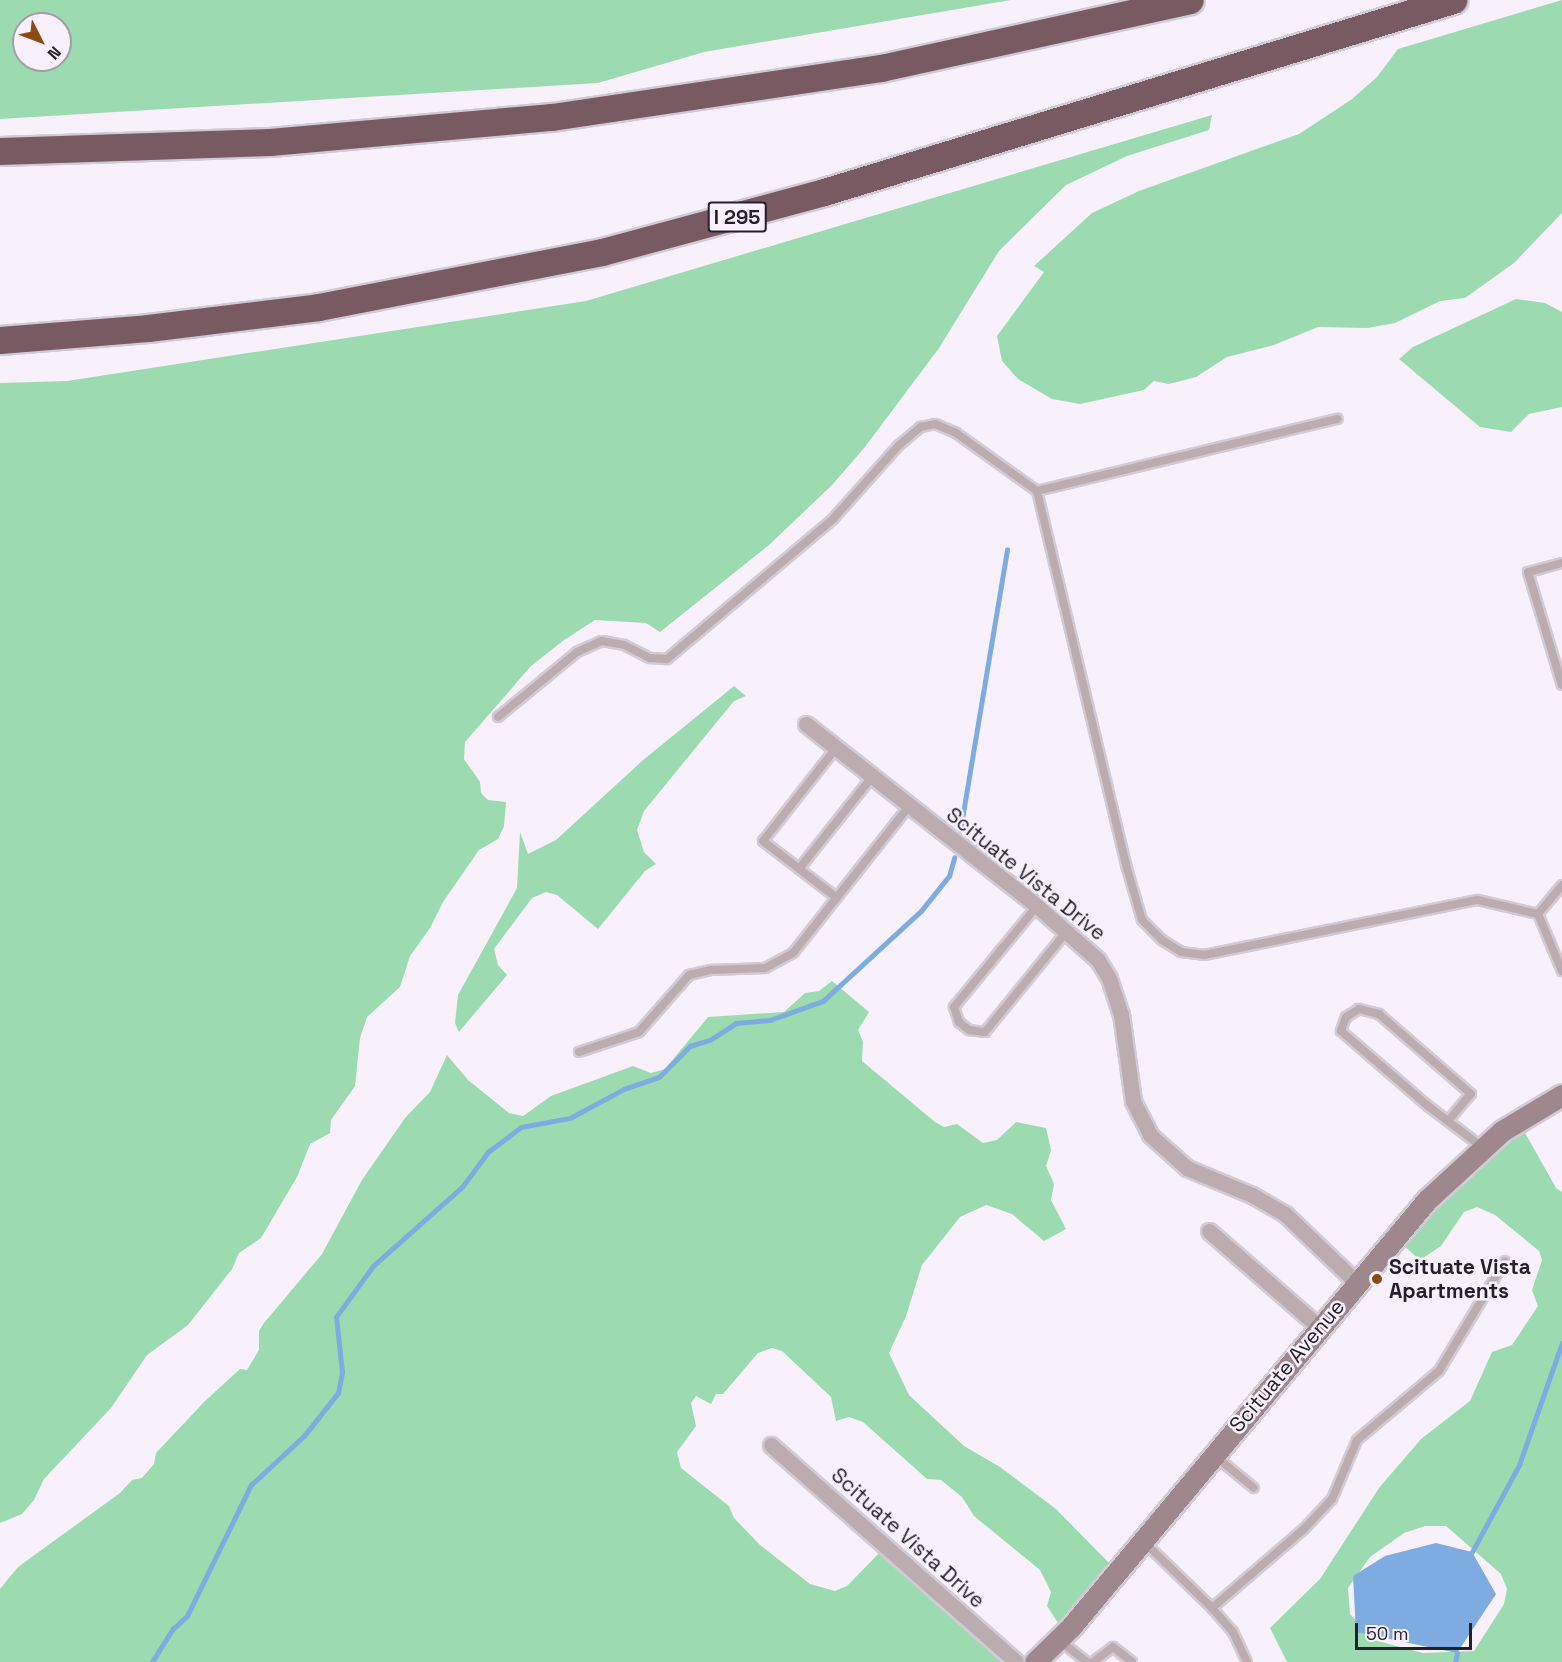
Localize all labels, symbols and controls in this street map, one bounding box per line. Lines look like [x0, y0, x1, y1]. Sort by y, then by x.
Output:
north arrow [12, 12, 72, 72]
text: N [43, 42, 66, 64]
road number: I 295 [707, 200, 767, 234]
street label: Scituate Vista Drive [941, 802, 1111, 946]
place label: Scituate Vista Apartments [1389, 1254, 1531, 1304]
marker: Scituate Vista Apartments [1370, 1272, 1384, 1286]
street label: Scituate Avenue [1224, 1294, 1350, 1438]
street label: Scituate Vista Drive [826, 1462, 990, 1614]
scale bar [1358, 1611, 1475, 1649]
text: 50 m [1366, 1622, 1408, 1645]

